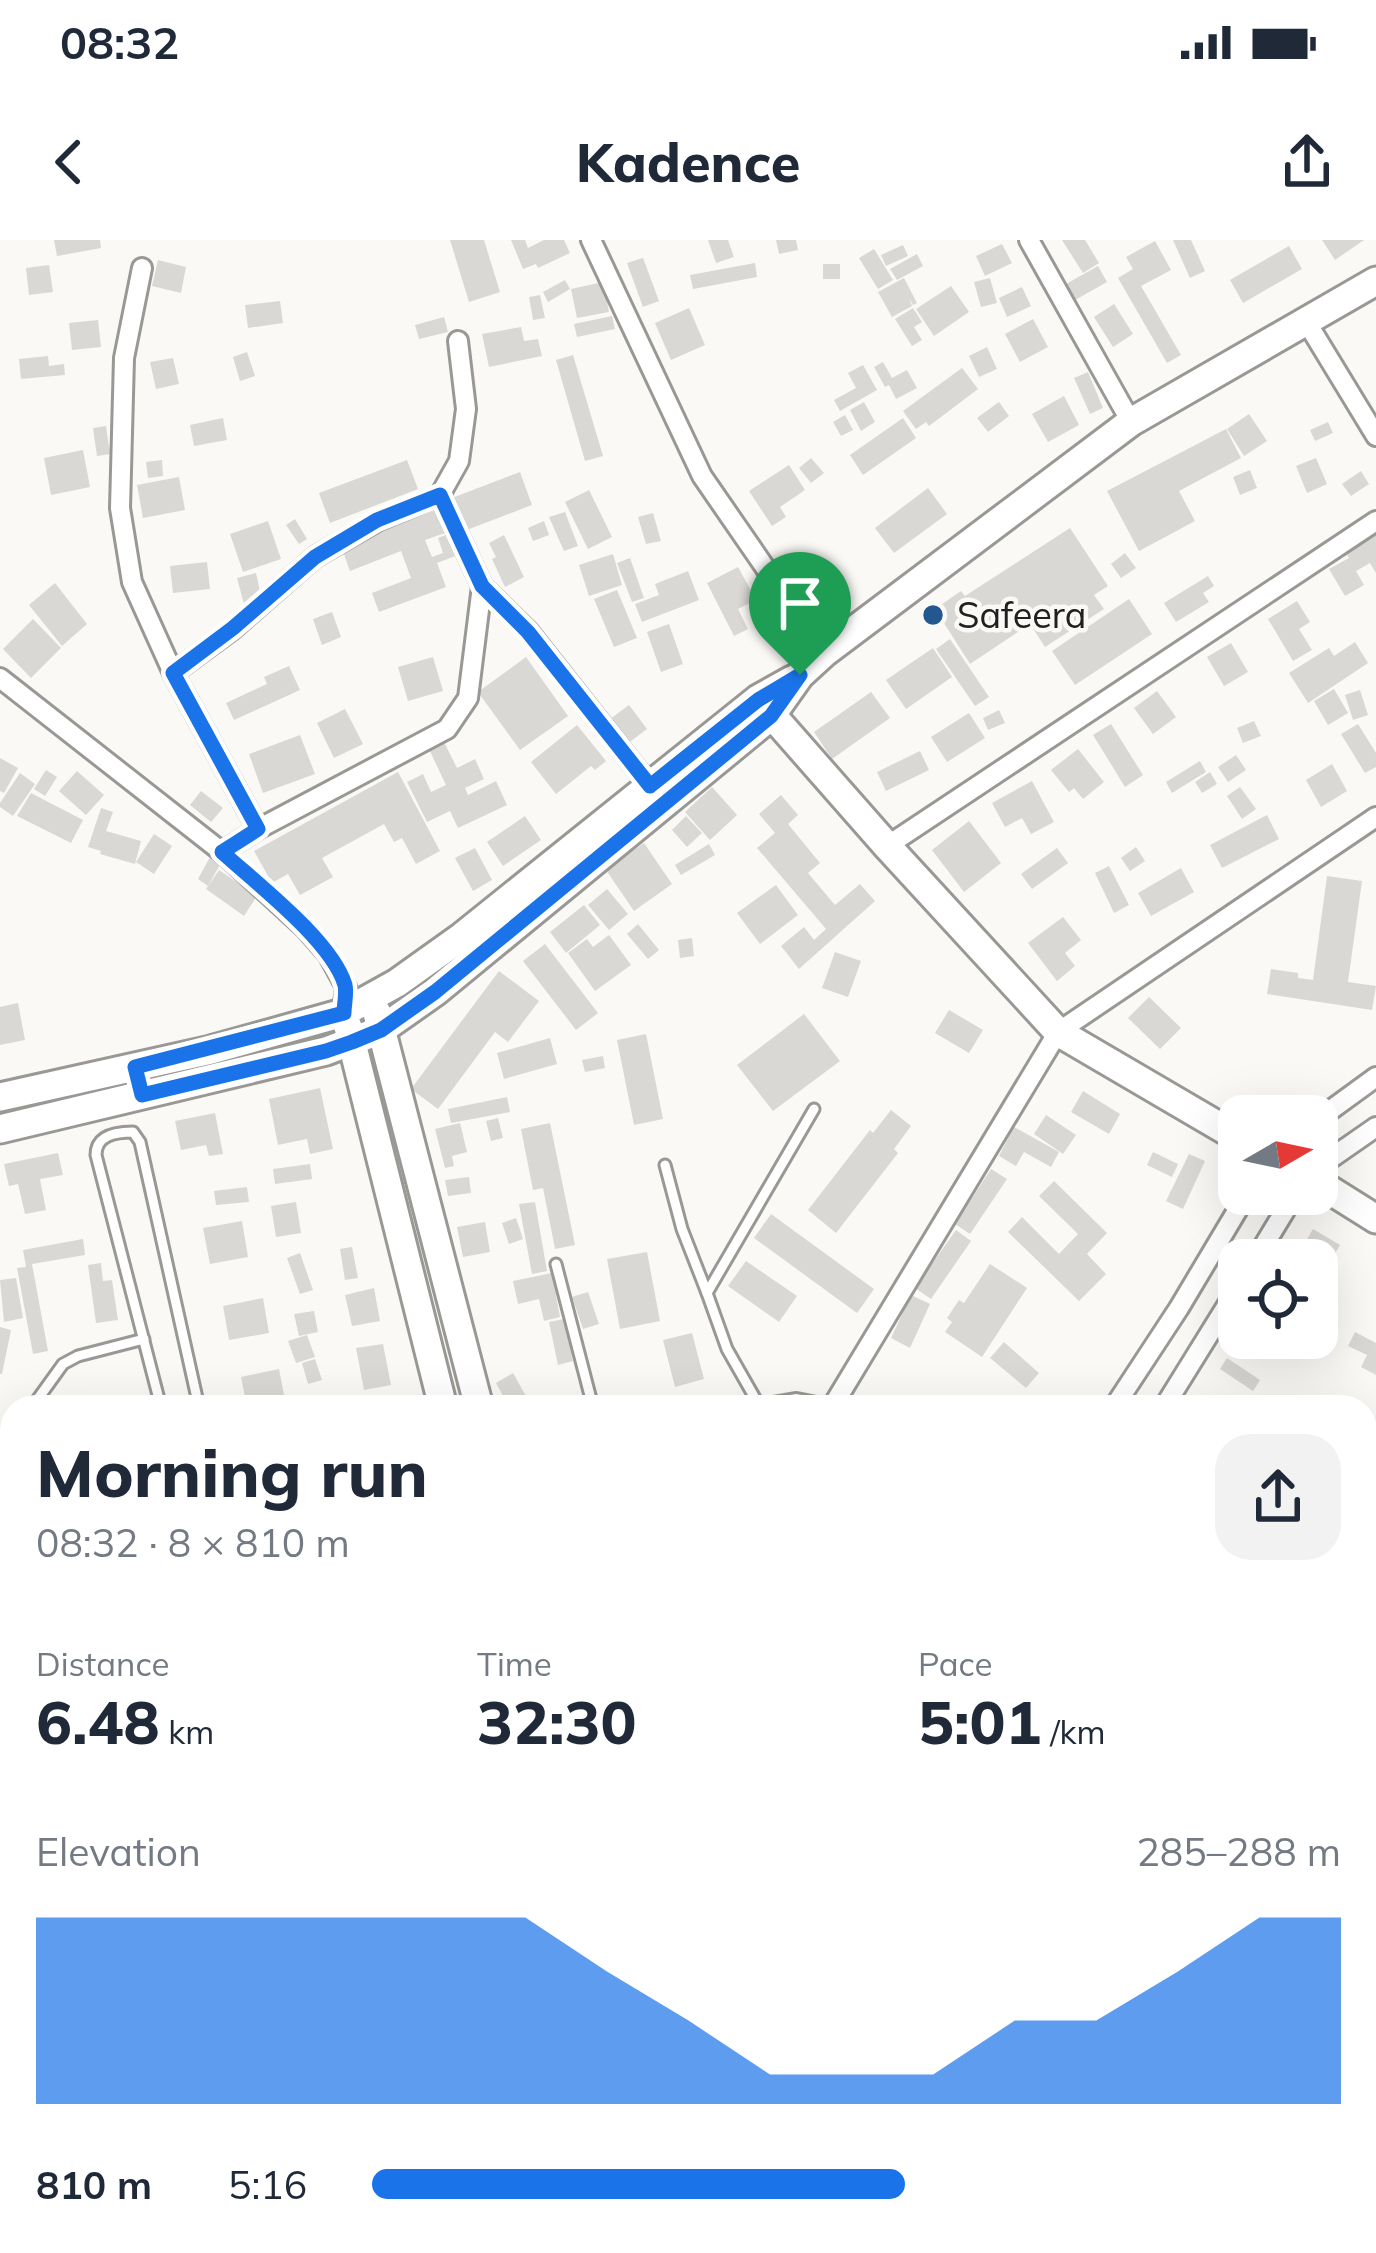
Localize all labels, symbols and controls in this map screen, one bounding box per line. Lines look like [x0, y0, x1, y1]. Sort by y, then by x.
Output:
text: 08:32 [60, 14, 179, 70]
text: Kadence [576, 128, 800, 196]
icon: back [36, 129, 102, 195]
icon: share [1274, 129, 1340, 195]
pin [749, 552, 851, 675]
icon: arrive [767, 570, 833, 636]
place label: Safeera [957, 592, 1086, 637]
marker: Safeera [920, 602, 946, 628]
north arrow [1218, 1095, 1338, 1215]
map controls [1218, 1095, 1338, 1359]
button: locate [1218, 1239, 1338, 1359]
text: Morning run [36, 1431, 428, 1514]
button: share [1215, 1434, 1341, 1560]
text: 08:32 · 8 × 810 m [36, 1518, 350, 1567]
text: Distance [36, 1643, 169, 1684]
text: Time [477, 1643, 552, 1684]
text: Pace [918, 1643, 992, 1684]
text: 6.48 [36, 1684, 160, 1759]
text: 32:30 [477, 1684, 637, 1759]
text: 5:01 [918, 1684, 1042, 1759]
text: km [160, 1711, 214, 1752]
text: /km [1042, 1711, 1106, 1752]
text: Elevation [36, 1827, 201, 1876]
text: 285–288 m [1136, 1827, 1341, 1876]
text: 810 m [36, 2160, 152, 2209]
text: 5:16 [228, 2160, 307, 2209]

